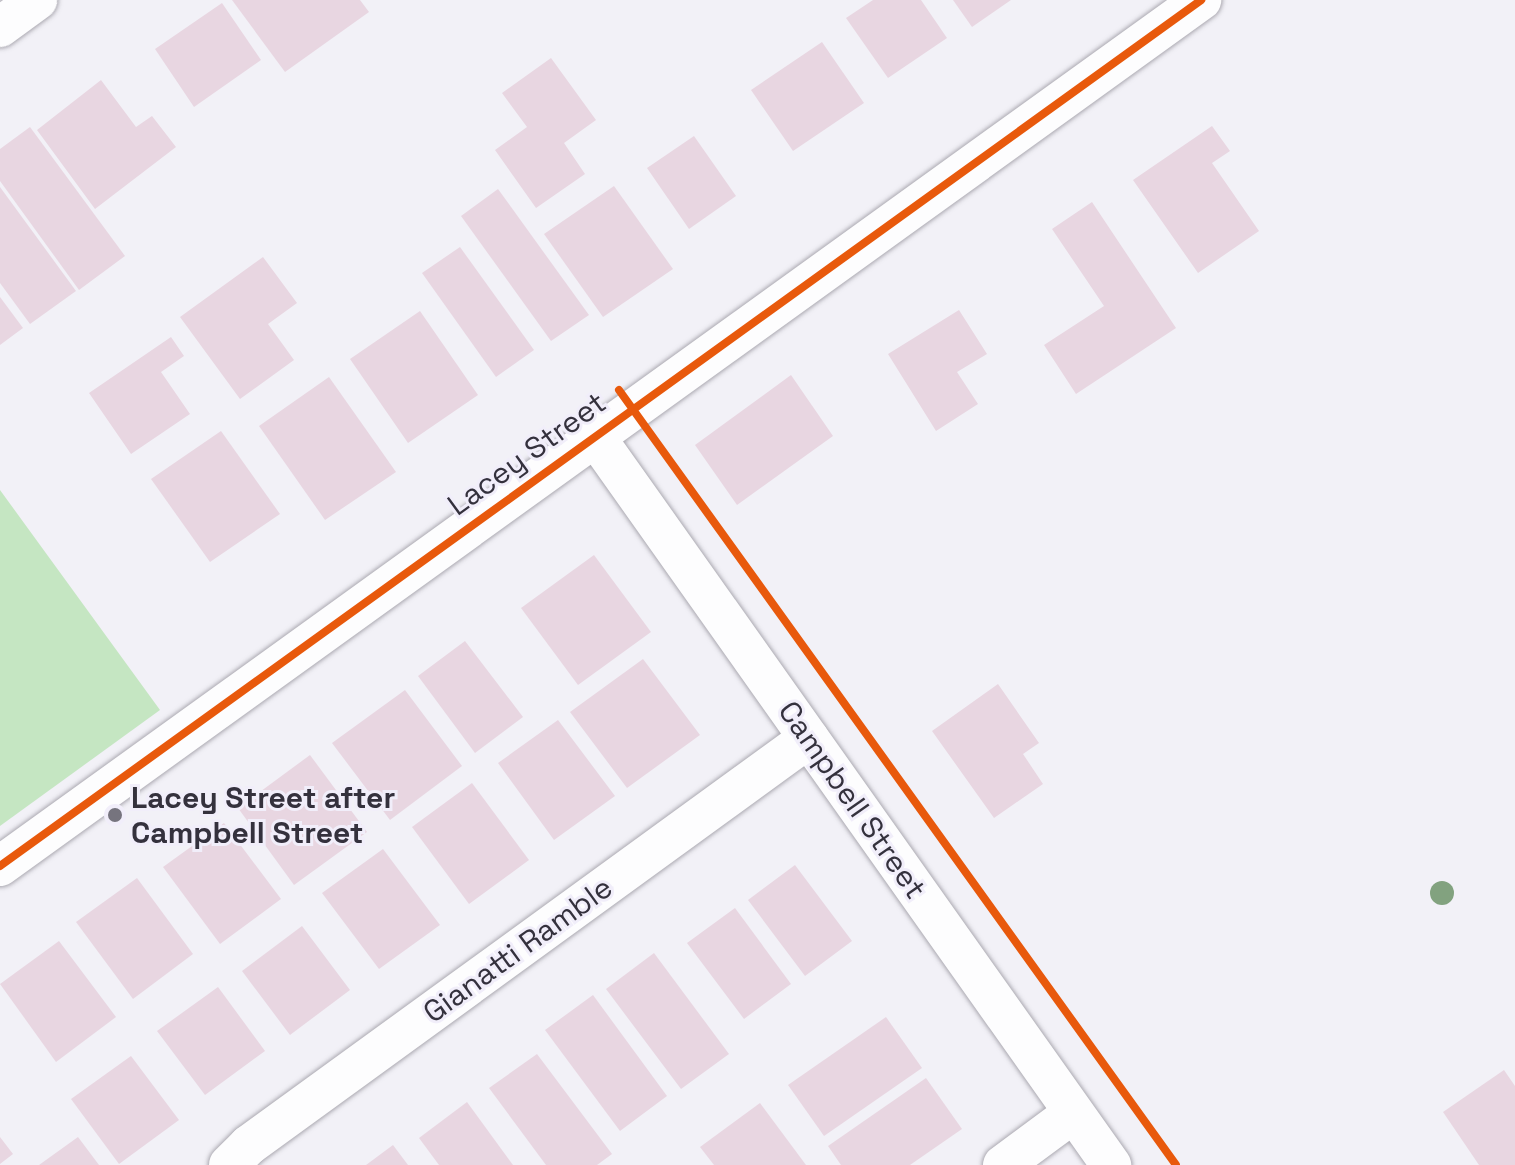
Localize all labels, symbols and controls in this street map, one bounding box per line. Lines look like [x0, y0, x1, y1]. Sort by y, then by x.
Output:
street label: Lacey Street [441, 385, 613, 523]
street label: Campbell Street [770, 694, 934, 906]
place label: Lacey Street after Campbell Street [131, 780, 395, 850]
marker: Lacey Street after Campbell Street [106, 806, 124, 824]
street label: Gianatti Ramble [416, 869, 620, 1031]

